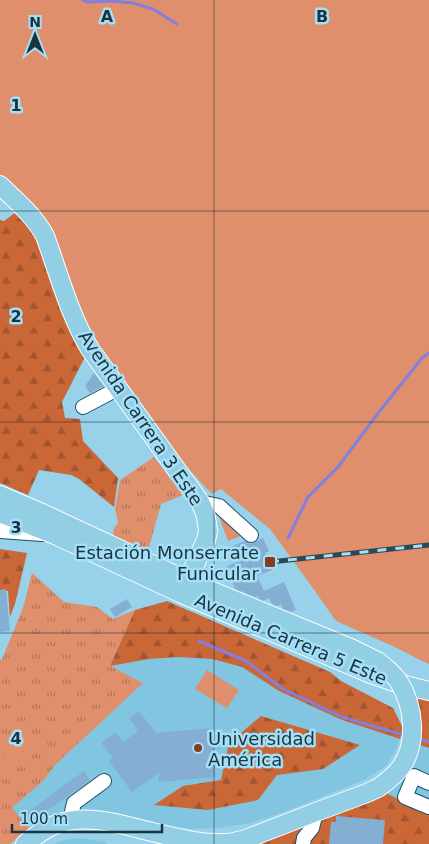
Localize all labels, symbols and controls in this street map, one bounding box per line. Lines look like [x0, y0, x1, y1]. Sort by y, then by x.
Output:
text: A [101, 7, 114, 26]
text: B [316, 7, 328, 26]
north arrow [10, 10, 60, 60]
text: N [29, 14, 41, 30]
text: 1 [10, 96, 22, 115]
text: 2 [10, 307, 22, 326]
street label: Avenida Carrera 3 Este [75, 327, 207, 509]
text: 3 [10, 518, 22, 537]
place label: Estación Monserrate Funicular [75, 542, 260, 584]
marker: Estación Monserrate Funicular [263, 555, 277, 569]
street label: Avenida Carrera 5 Este [192, 589, 390, 689]
place label: Universidad América [208, 728, 315, 770]
text: 4 [10, 729, 22, 748]
marker: Universidad América [192, 742, 204, 754]
scale bar [12, 802, 162, 834]
text: 100 m [20, 810, 68, 828]

